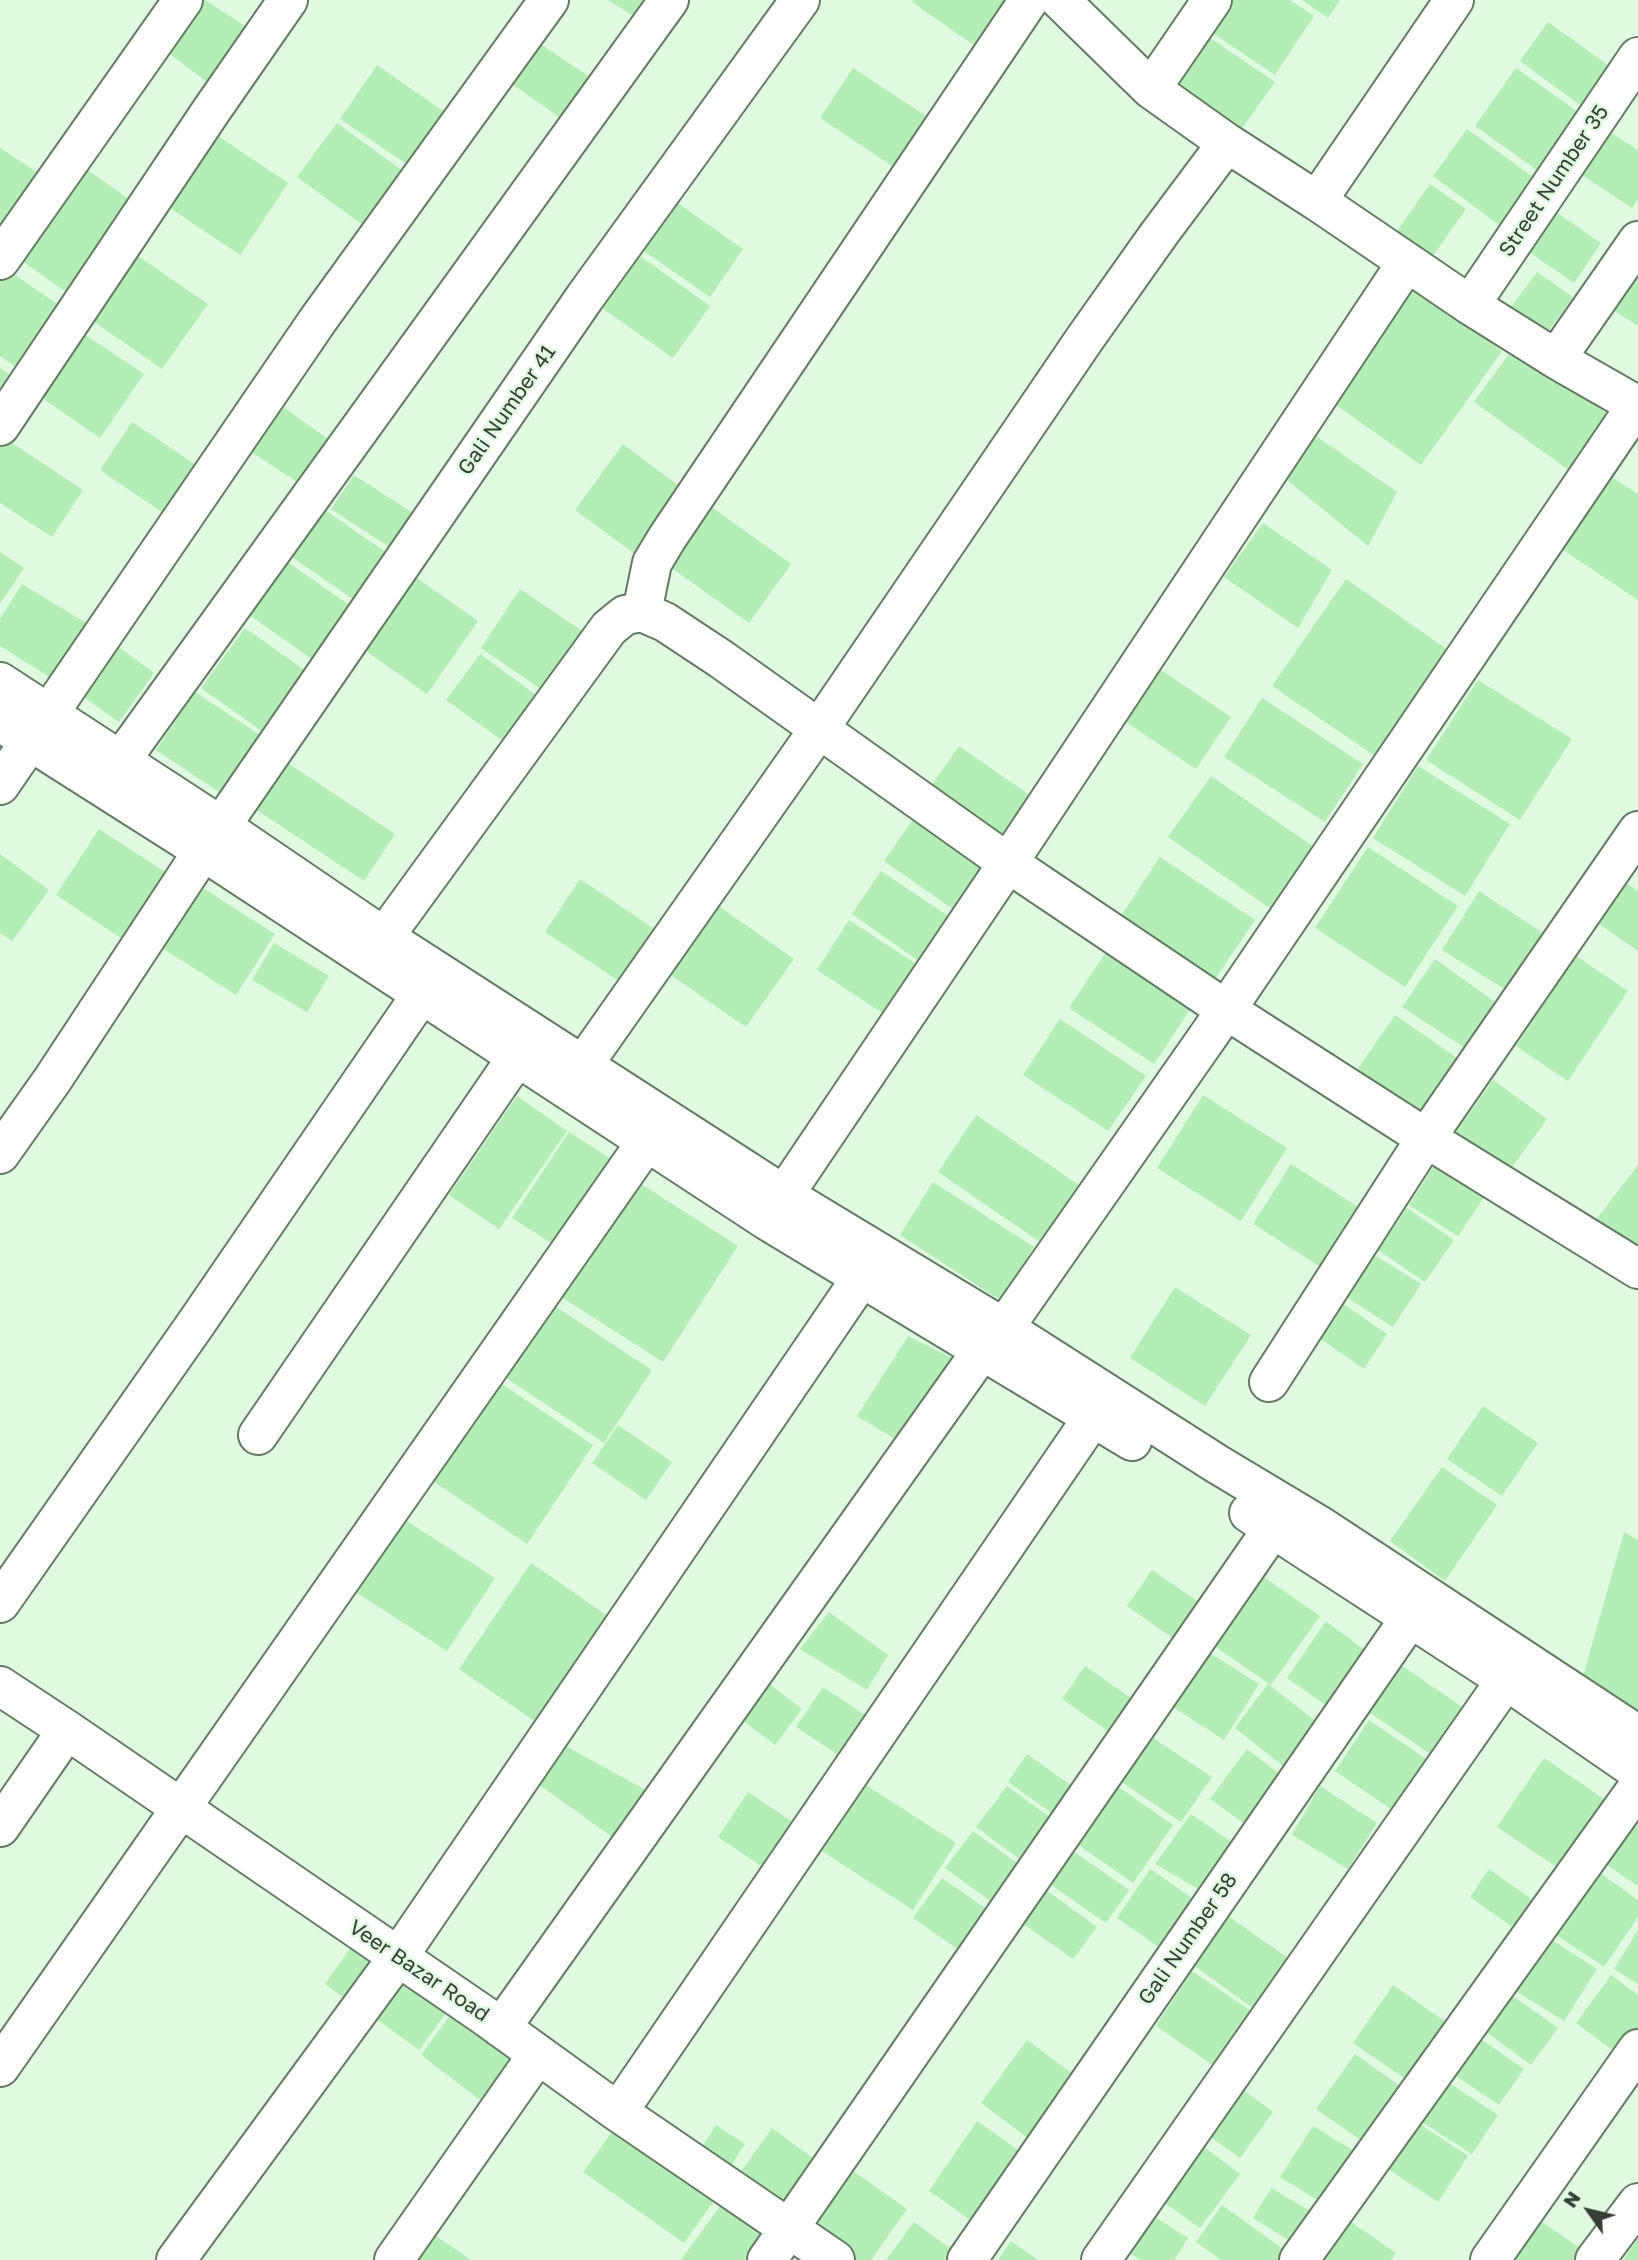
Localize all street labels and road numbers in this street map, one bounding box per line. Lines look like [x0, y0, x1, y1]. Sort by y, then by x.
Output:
street label: Street Number 35 [1494, 100, 1614, 262]
street label: Gali Number 41 [453, 340, 561, 480]
street label: Gali Number 58 [1133, 1868, 1243, 2010]
street label: Veer Bazar Road [344, 1915, 494, 2027]

